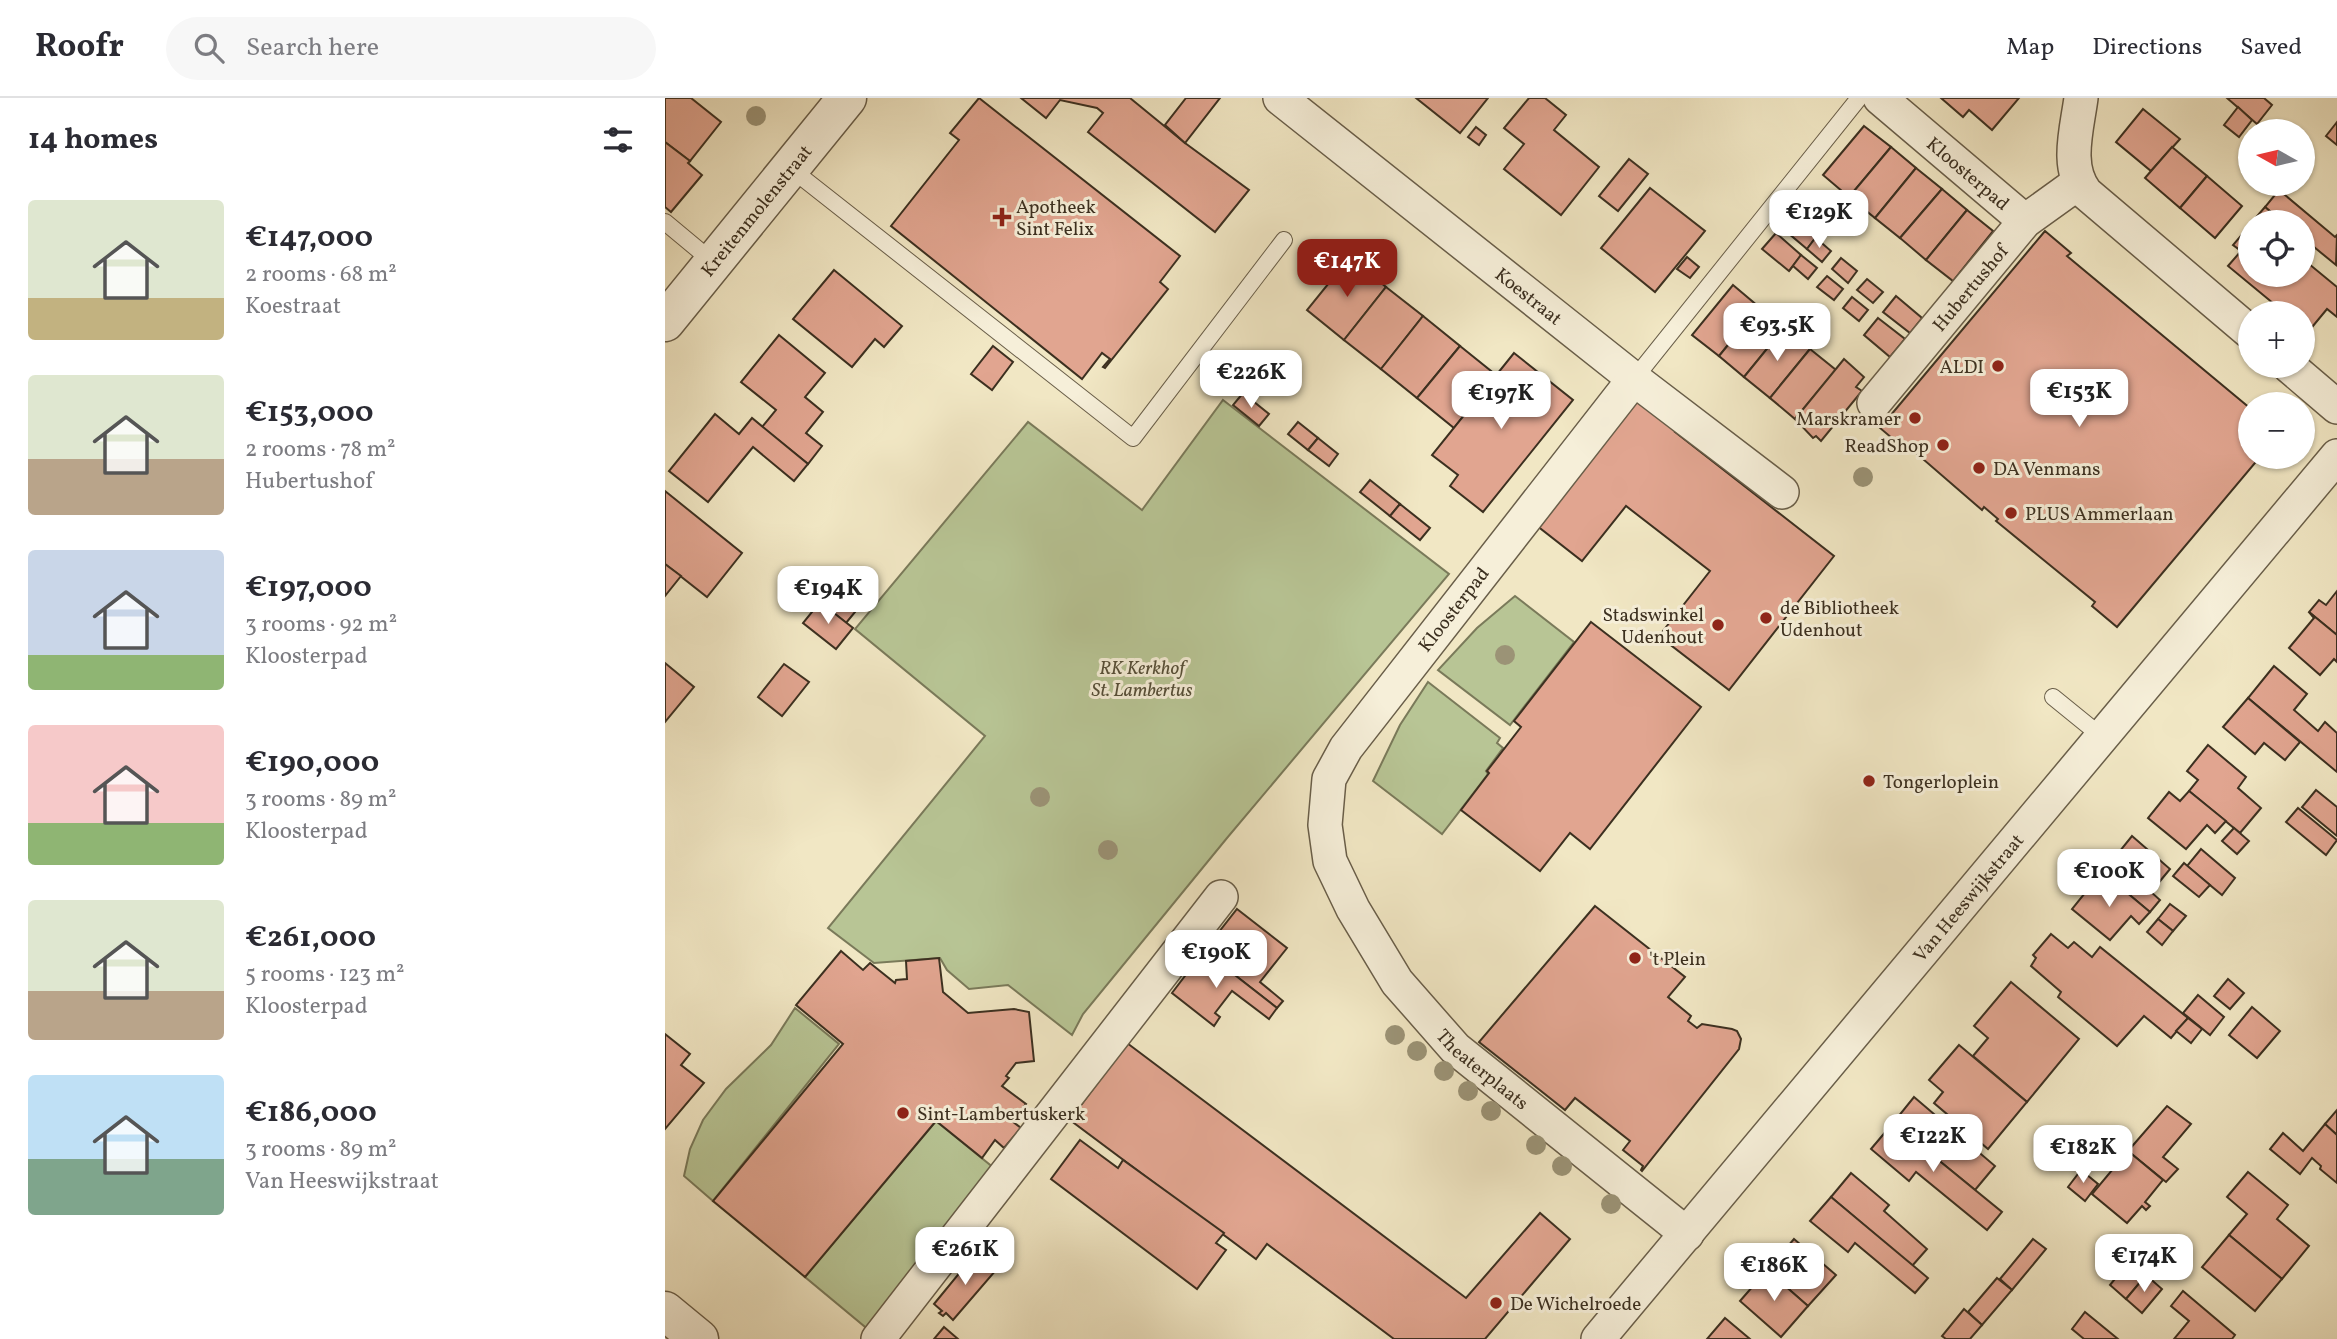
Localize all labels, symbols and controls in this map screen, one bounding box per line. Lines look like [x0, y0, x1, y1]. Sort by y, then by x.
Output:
search box [166, 17, 656, 80]
text: Roofr [35, 25, 124, 71]
icon: search [190, 29, 228, 67]
text: Search here [246, 30, 379, 66]
text: Map [2006, 31, 2054, 65]
text: Directions [2092, 31, 2202, 65]
text: Saved [2240, 31, 2302, 65]
text: 14 homes [28, 119, 158, 161]
north arrow [2238, 119, 2315, 196]
map controls [2238, 119, 2315, 469]
icon: filters [599, 121, 637, 159]
street label: Kloosterpad [1920, 132, 2014, 217]
street label: Kreitenmolenstraat [696, 140, 819, 283]
pin: €129K [1770, 190, 1868, 250]
place label: Apotheek Sint Felix [1016, 195, 1096, 243]
text: €129K [1785, 197, 1853, 229]
marker: Apotheek Sint Felix [994, 209, 1010, 225]
button: locate [2238, 210, 2315, 287]
text: €147,000 [245, 217, 373, 259]
icon: home [84, 228, 168, 312]
street label: Hubertushof [1928, 239, 2016, 338]
pin: €147K [1298, 240, 1396, 299]
text: €147K [1313, 246, 1381, 278]
text: 2 rooms · 68 m² [245, 259, 397, 291]
street label: Koestraat [1489, 262, 1567, 332]
text: Koestraat [245, 291, 341, 323]
button: + [2238, 301, 2315, 378]
pin: €93.5K [1720, 303, 1834, 363]
text: €93.5K [1739, 310, 1815, 342]
pin: €226K [1202, 350, 1300, 410]
place label: ALDI [1939, 355, 1984, 381]
text: €226K [1216, 357, 1286, 389]
marker: ALDI [1990, 358, 2006, 374]
pin: €153K [2030, 370, 2128, 429]
pin: €197K [1452, 372, 1550, 431]
text: €153K [2046, 376, 2112, 408]
text: €197K [1468, 378, 1534, 410]
text: €153,000 [245, 392, 374, 434]
button: − [2238, 392, 2315, 469]
icon: home [84, 403, 168, 487]
place label: Marskramer [1796, 407, 1901, 433]
marker: Marskramer [1907, 410, 1923, 426]
text: 2 rooms · 78 m² [245, 434, 396, 466]
place label: ReadShop [1844, 434, 1929, 460]
marker: ReadShop [1935, 437, 1951, 453]
place label: DA Venmans [1993, 457, 2100, 483]
marker: DA Venmans [1971, 460, 1987, 476]
text: Hubertushof [245, 466, 373, 498]
place label: PLUS Ammerlaan [2025, 502, 2174, 528]
marker: PLUS Ammerlaan [2003, 505, 2019, 521]
street label: Kloosterpad [1413, 562, 1496, 658]
pin: €194K [779, 566, 877, 626]
text: €197,000 [245, 567, 372, 609]
text: €194K [793, 573, 863, 605]
icon: home [84, 578, 168, 662]
place label: de Bibliotheek Udenhout [1780, 596, 1899, 644]
place label: Stadswinkel Udenhout [1602, 603, 1704, 651]
text: 3 rooms · 92 m² [245, 609, 397, 641]
marker: de Bibliotheek Udenhout [1758, 610, 1774, 626]
marker: Stadswinkel Udenhout [1710, 617, 1726, 633]
text: Kloosterpad [245, 641, 368, 673]
park label: RK Kerkhof St. Lambertus [1091, 656, 1193, 704]
text: €190,000 [245, 742, 379, 784]
icon: home [84, 753, 168, 837]
place label: Tongerloplein [1883, 770, 1999, 796]
marker: Tongerloplein [1861, 773, 1877, 789]
text: 3 rooms · 89 m² [245, 784, 397, 816]
text: Kloosterpad [245, 816, 368, 848]
street label: Van Heeswijkstraat [1908, 829, 2031, 968]
pin: €100K [2060, 850, 2158, 909]
text: €100K [2073, 856, 2145, 888]
text: €261,000 [245, 917, 376, 959]
icon: home [84, 928, 168, 1012]
pin: €190K [1167, 930, 1265, 990]
text: €190K [1181, 937, 1251, 969]
place label: 't Plein [1649, 947, 1706, 973]
marker: 't Plein [1627, 950, 1643, 966]
text: 5 rooms · 123 m² [245, 959, 405, 991]
text: Kloosterpad [245, 991, 368, 1023]
street label: Theaterplaats [1429, 1024, 1533, 1117]
text: €186,000 [245, 1092, 377, 1134]
place label: Sint-Lambertuskerk [917, 1102, 1085, 1128]
icon: home [84, 1103, 168, 1187]
marker: Sint-Lambertuskerk [895, 1105, 911, 1121]
pin: €122K [1884, 1114, 1982, 1174]
text: €122K [1900, 1121, 1966, 1153]
pin: €182K [2034, 1126, 2132, 1185]
text: €182K [2049, 1132, 2117, 1164]
text: 3 rooms · 89 m² [245, 1134, 397, 1166]
text: Van Heeswijkstraat [245, 1166, 439, 1198]
pin: €261K [916, 1228, 1014, 1287]
text: €261K [931, 1234, 999, 1266]
pin: €174K [2095, 1234, 2193, 1294]
text: €174K [2111, 1241, 2177, 1273]
pin: €186K [1725, 1244, 1823, 1303]
text: €186K [1740, 1250, 1808, 1282]
place label: De Wichelroede [1510, 1292, 1641, 1318]
marker: De Wichelroede [1488, 1295, 1504, 1311]

